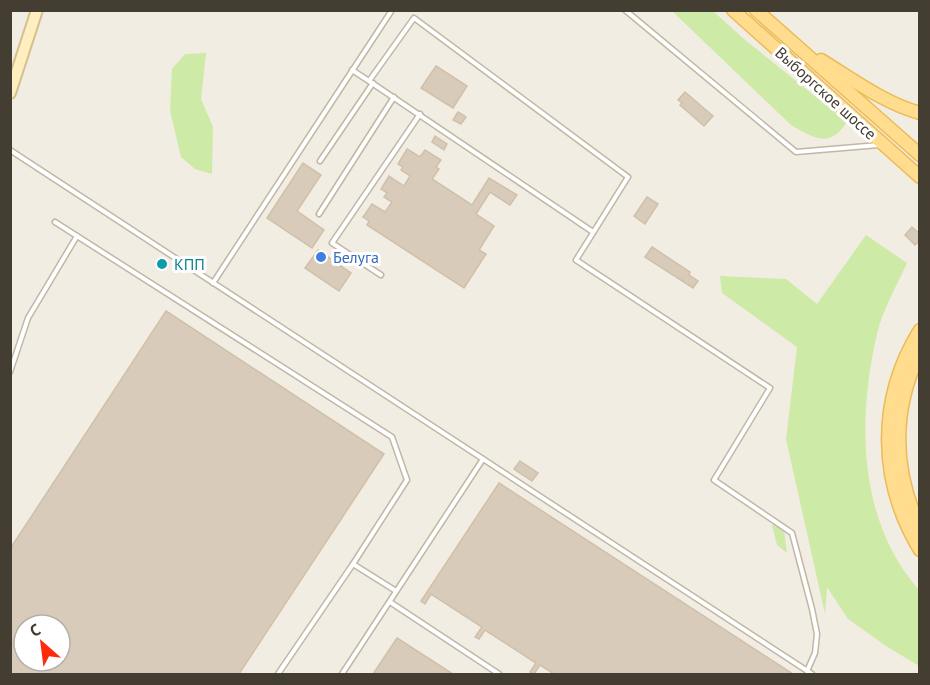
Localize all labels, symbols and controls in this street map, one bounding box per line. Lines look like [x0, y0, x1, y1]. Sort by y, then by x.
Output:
street label: Выборгское шоссе [771, 42, 881, 144]
place label: Белуга [333, 247, 379, 267]
marker: Белуга [314, 250, 328, 264]
place label: КПП [174, 254, 205, 274]
marker: КПП [155, 257, 169, 271]
north arrow [12, 613, 72, 673]
text: С [26, 619, 44, 641]

